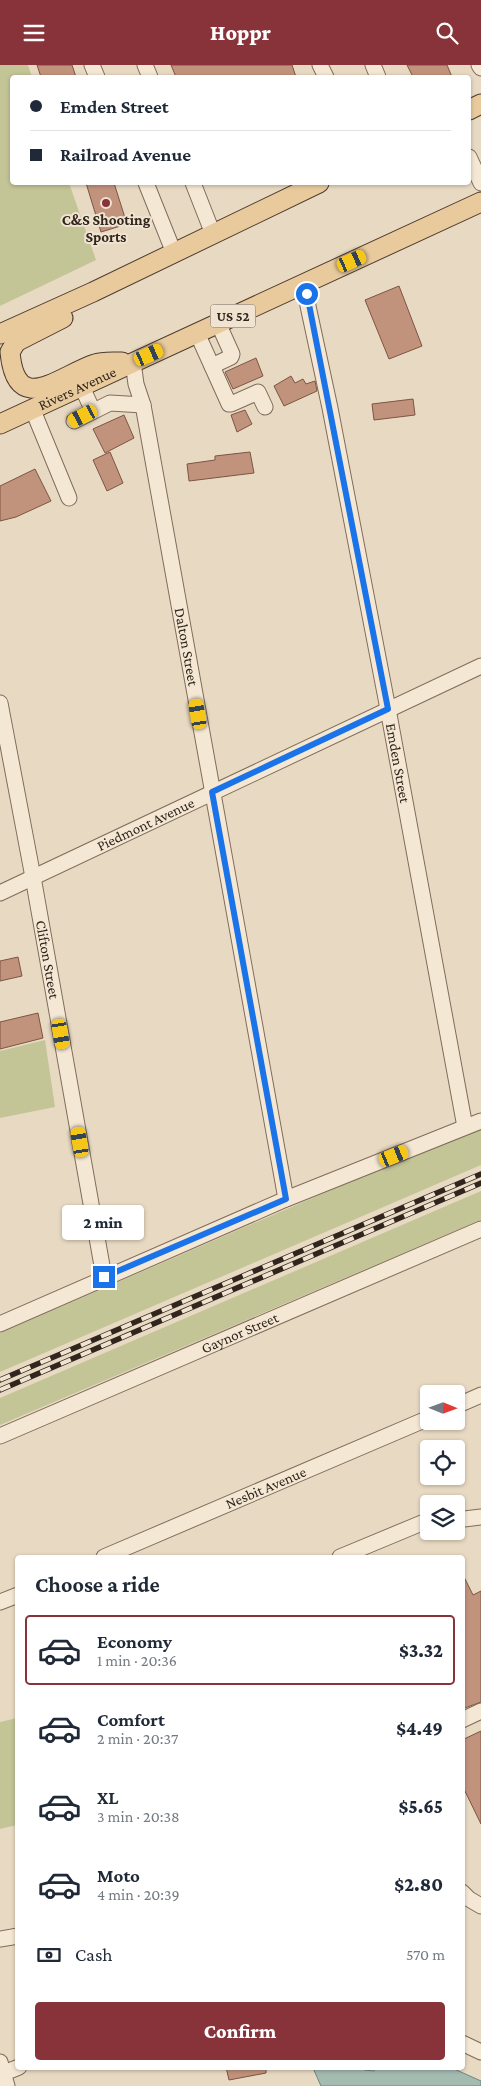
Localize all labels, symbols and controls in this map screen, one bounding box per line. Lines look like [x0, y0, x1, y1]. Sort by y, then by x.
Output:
icon: menu [20, 19, 48, 47]
icon: search [433, 19, 461, 47]
text: Hoppr [210, 20, 271, 45]
text: Emden Street [60, 96, 169, 117]
text: Railroad Avenue [60, 144, 191, 165]
marker: C&S Shooting Sports [100, 197, 112, 209]
place label: C&S Shooting Sports [62, 212, 151, 245]
car [335, 248, 368, 274]
route start [296, 283, 318, 305]
road number: US 52 [210, 305, 256, 327]
car [132, 342, 165, 368]
street label: Rivers Avenue [36, 363, 119, 413]
car [66, 403, 99, 429]
street label: Dalton Street [172, 606, 202, 688]
car [188, 698, 207, 730]
street label: Emden Street [383, 722, 413, 805]
street label: Piedmont Avenue [94, 794, 197, 854]
street label: Clifton Street [33, 919, 63, 1001]
car [51, 1018, 70, 1050]
car [70, 1126, 89, 1158]
car [377, 1143, 410, 1169]
callout: 2 min [63, 1205, 145, 1239]
text: 2 min [83, 1214, 123, 1231]
route end [93, 1266, 115, 1288]
street label: Gaynor Street [199, 1309, 282, 1356]
north arrow [420, 1385, 465, 1430]
map controls [420, 1385, 465, 1540]
button: locate [420, 1440, 465, 1485]
street label: Nesbit Avenue [223, 1463, 309, 1512]
button: layers [420, 1495, 465, 1540]
text: Choose a ride [35, 1572, 160, 1597]
icon: car [37, 1628, 82, 1673]
text: Economy [97, 1631, 172, 1652]
text: $3.32 [399, 1640, 443, 1661]
text: 1 min · 20:36 [97, 1652, 177, 1669]
icon: car [37, 1706, 82, 1751]
text: Comfort [97, 1709, 165, 1730]
text: $4.49 [396, 1718, 443, 1739]
text: 2 min · 20:37 [97, 1730, 178, 1747]
icon: car [37, 1784, 82, 1829]
text: XL [97, 1787, 119, 1808]
text: $5.65 [398, 1796, 443, 1817]
text: 3 min · 20:38 [97, 1808, 180, 1825]
icon: car [37, 1862, 82, 1907]
text: Moto [97, 1865, 140, 1886]
text: $2.80 [394, 1874, 443, 1895]
text: 4 min · 20:39 [97, 1886, 180, 1903]
icon: cash [35, 1941, 63, 1969]
text: Cash [75, 1944, 113, 1965]
text: 570 m [406, 1946, 445, 1963]
button: Confirm [35, 2002, 445, 2060]

